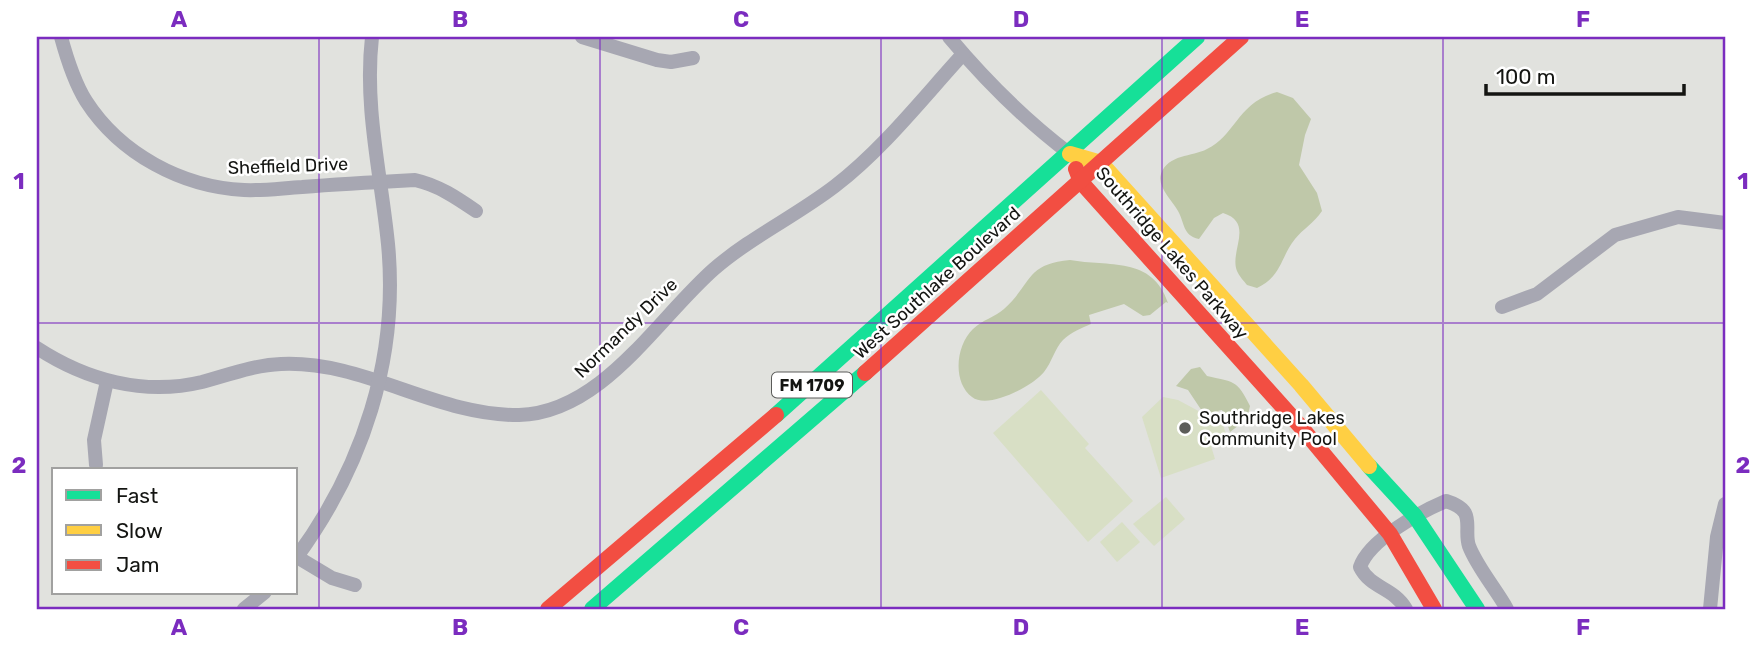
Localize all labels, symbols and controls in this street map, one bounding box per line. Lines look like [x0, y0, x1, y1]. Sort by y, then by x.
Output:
text: A [171, 5, 188, 33]
text: B [452, 5, 468, 33]
text: C [733, 5, 749, 33]
text: D [1013, 5, 1029, 33]
text: E [1295, 5, 1309, 33]
text: F [1576, 5, 1590, 33]
scale bar [1486, 52, 1683, 96]
text: 100 m [1496, 64, 1555, 89]
street label: Sheffield Drive [227, 153, 349, 179]
street label: Southridge Lakes Parkway [1091, 162, 1253, 344]
text: 1 [13, 167, 25, 195]
text: 1 [1737, 167, 1749, 195]
street label: West Southlake Boulevard [849, 202, 1025, 364]
street label: Normandy Drive [570, 273, 682, 383]
road number: FM 1709 [772, 372, 852, 398]
place label: Southridge Lakes Community Pool [1199, 407, 1345, 450]
marker: Southridge Lakes Community Pool [1177, 420, 1193, 436]
text: 2 [12, 451, 26, 479]
text: 2 [1736, 451, 1750, 479]
legend [52, 468, 298, 594]
text: Fast [116, 483, 158, 508]
text: Slow [116, 518, 163, 543]
text: Jam [116, 552, 160, 577]
text: A [171, 613, 188, 641]
text: B [452, 613, 468, 641]
text: C [733, 613, 749, 641]
text: D [1013, 613, 1029, 641]
text: E [1295, 613, 1309, 641]
text: F [1576, 613, 1590, 641]

